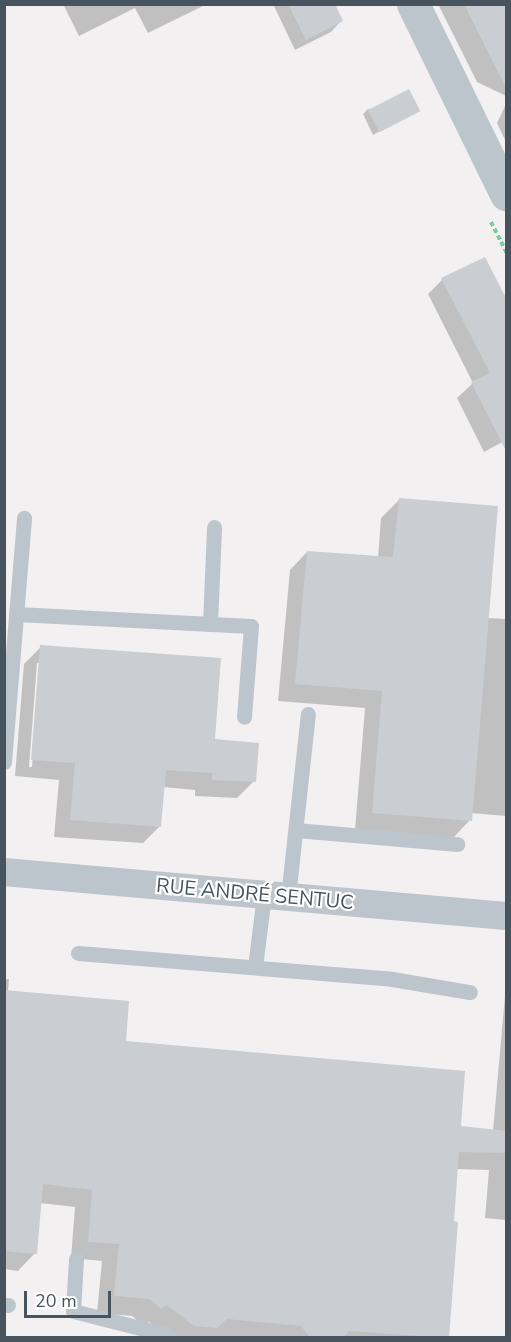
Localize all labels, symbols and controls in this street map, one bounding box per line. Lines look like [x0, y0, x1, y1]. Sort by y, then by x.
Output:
street label: RUE ANDRÉ SENTUC [155, 873, 355, 915]
scale bar [27, 1279, 114, 1317]
text: 20 m [35, 1289, 77, 1313]

